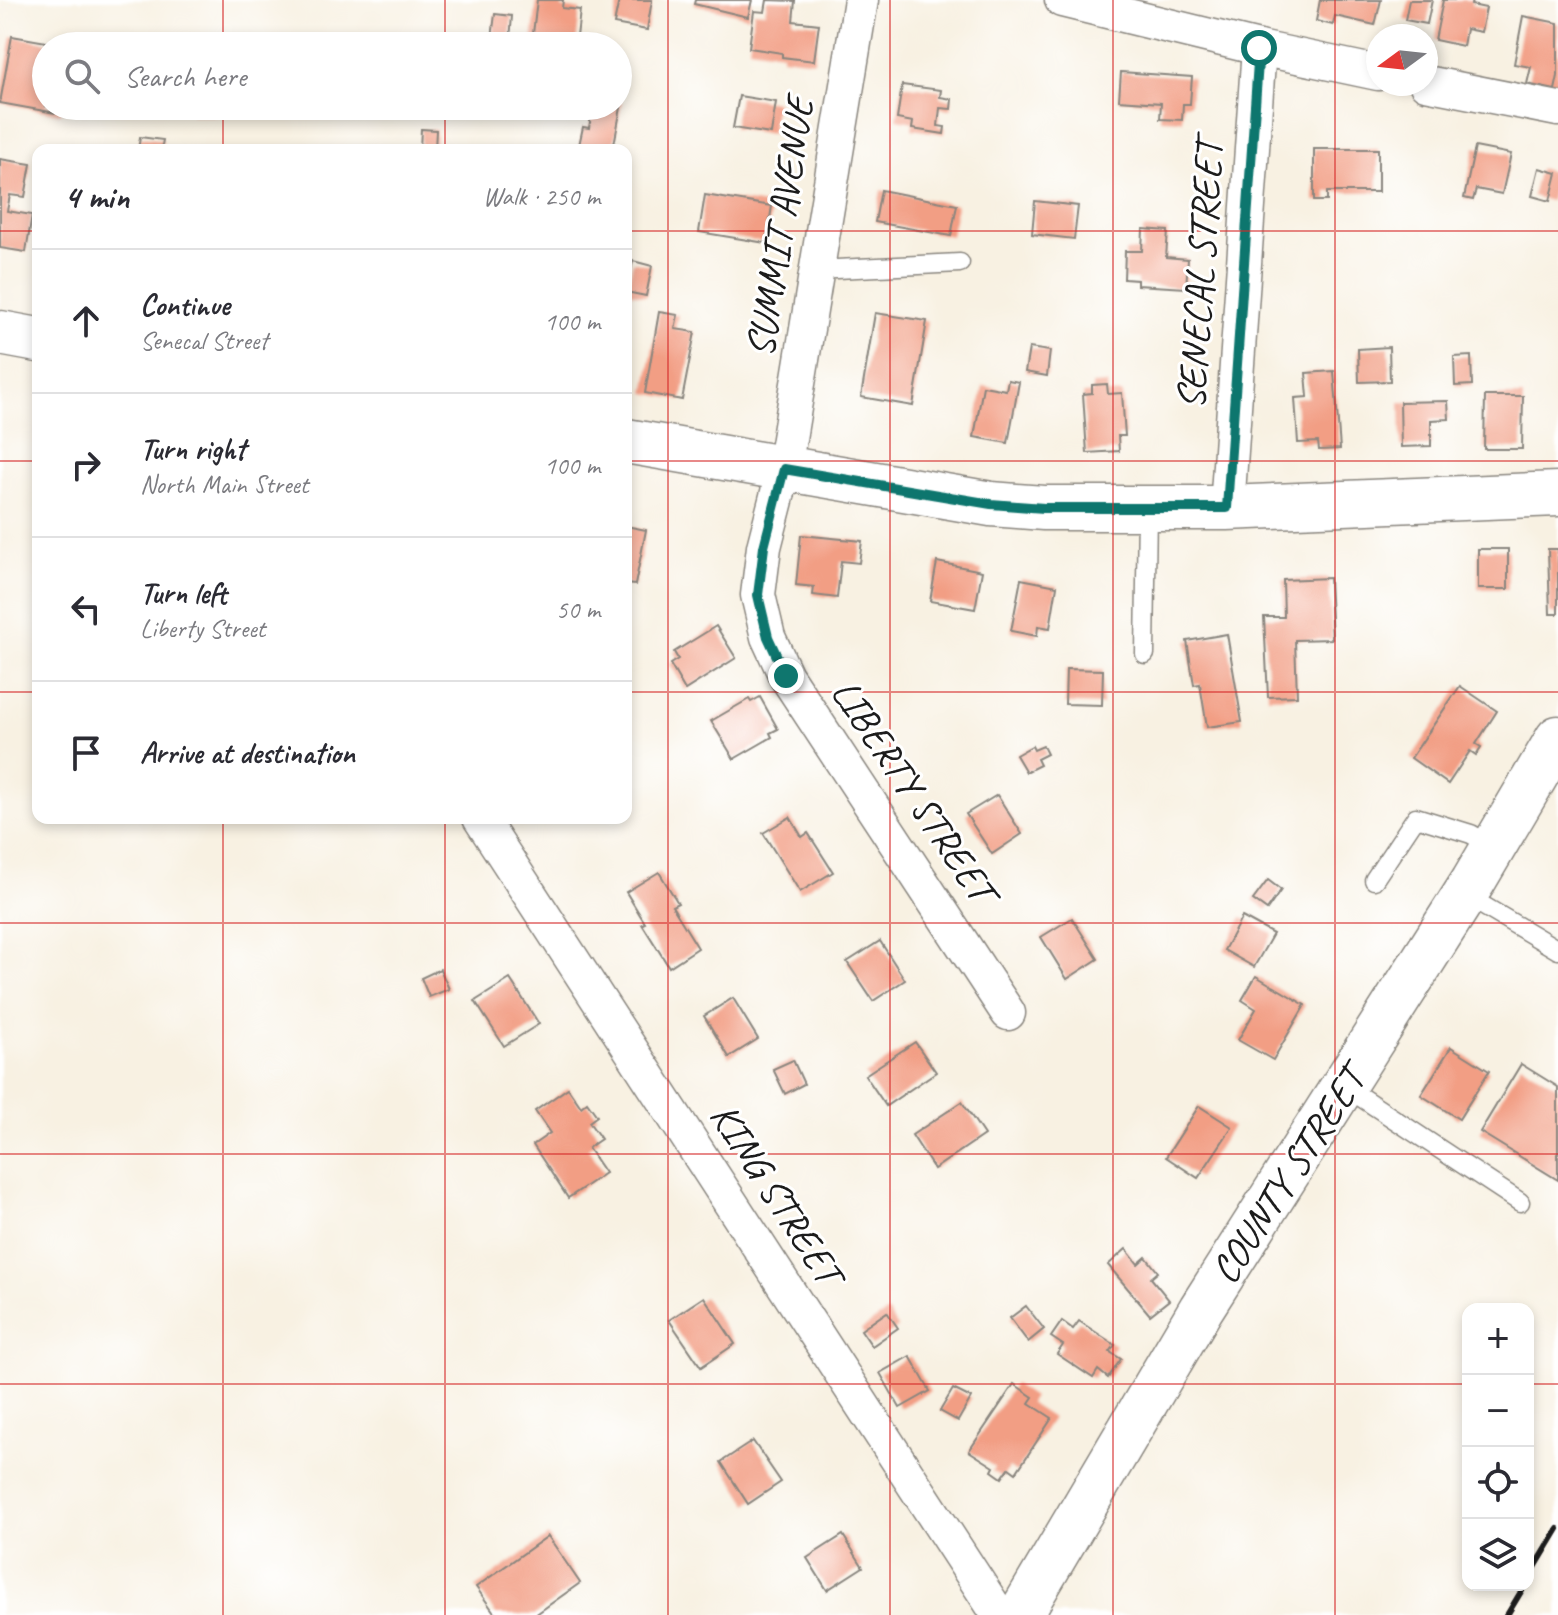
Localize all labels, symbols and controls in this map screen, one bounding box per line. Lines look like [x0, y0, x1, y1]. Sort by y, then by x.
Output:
north arrow [1366, 24, 1438, 96]
route start [1241, 30, 1277, 66]
search box [32, 32, 632, 120]
icon: search [60, 54, 104, 98]
text: Search here [124, 57, 246, 95]
street label: SUMMIT AVENUE [735, 89, 826, 360]
street label: SENECAL STREET [1166, 130, 1235, 411]
text: 4 min [64, 175, 129, 218]
text: Walk · 250 m [483, 180, 600, 213]
text: Continue [140, 286, 230, 324]
icon: ahead [64, 299, 108, 343]
text: 100 m [544, 305, 600, 338]
text: Senecal Street [140, 324, 268, 357]
text: Turn right [140, 430, 245, 468]
icon: right [64, 443, 108, 487]
text: 100 m [544, 449, 600, 482]
text: North Main Street [140, 468, 308, 501]
text: Turn left [140, 574, 227, 612]
icon: left [64, 587, 108, 631]
text: 50 m [556, 593, 600, 626]
text: Liberty Street [140, 612, 265, 645]
route end [768, 658, 804, 694]
street label: LIBERTY STREET [820, 670, 1011, 919]
icon: arrive [64, 731, 108, 775]
text: Arrive at destination [140, 734, 355, 772]
street label: COUNTY STREET [1200, 1050, 1381, 1293]
street label: KING STREET [699, 1094, 857, 1300]
map controls [1462, 1303, 1534, 1591]
button: + [1462, 1303, 1534, 1375]
button: − [1462, 1375, 1534, 1447]
button: locate [1462, 1447, 1534, 1519]
button: layers [1462, 1519, 1534, 1591]

